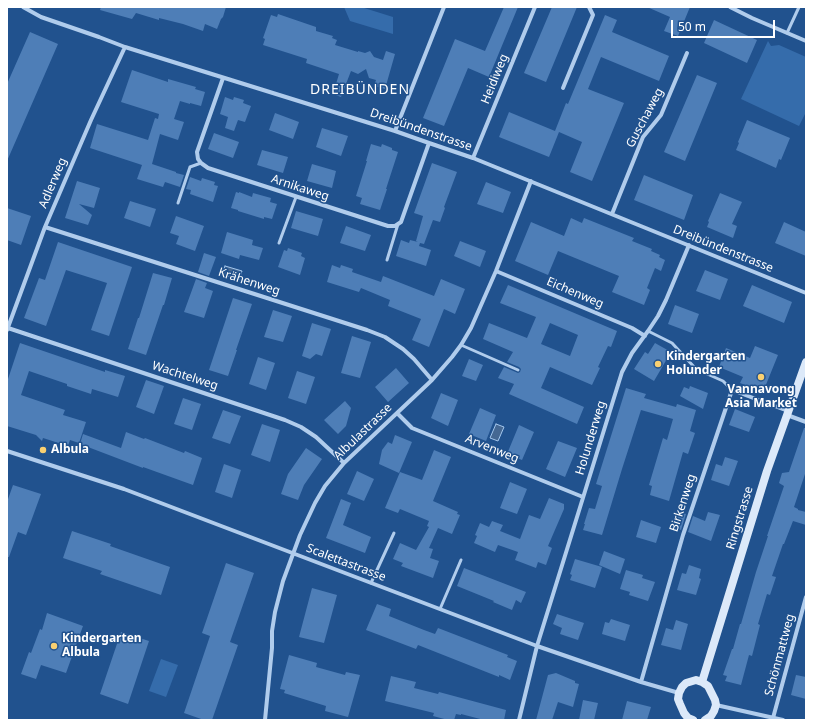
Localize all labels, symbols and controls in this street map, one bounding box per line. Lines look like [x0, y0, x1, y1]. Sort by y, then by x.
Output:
scale bar [673, 12, 777, 38]
text: 50 m [678, 18, 706, 35]
street label: Heidiweg [478, 52, 512, 106]
district label: DREIBÜNDEN [310, 82, 410, 98]
street label: Guschaweg [623, 86, 667, 150]
street label: Dreibündenstrasse [368, 106, 474, 154]
street label: Adlerweg [36, 156, 70, 210]
street label: Arnikaweg [269, 172, 331, 204]
street label: Dreibündenstrasse [671, 222, 775, 276]
street label: Krähenweg [216, 265, 282, 299]
street label: Eichenweg [544, 275, 606, 311]
place label: Kindergarten Holunder [666, 350, 746, 378]
street label: Wachtelweg [150, 359, 220, 393]
marker: Kindergarten Holunder [653, 359, 663, 369]
marker: Vannavong Asia Market [756, 372, 766, 382]
place label: Vannavong Asia Market [725, 383, 797, 411]
street label: Holunderweg [573, 399, 609, 477]
street label: Albulastrasse [331, 401, 395, 463]
street label: Arvenweg [463, 432, 521, 466]
place label: Albula [51, 443, 89, 457]
marker: Albula [38, 445, 48, 455]
street label: Birkenweg [667, 472, 699, 534]
street label: Ringstrasse [724, 485, 756, 551]
street label: Scalettastrasse [304, 541, 388, 585]
street label: Schönmattweg [762, 612, 798, 698]
place label: Kindergarten Albula [62, 632, 142, 660]
marker: Kindergarten Albula [49, 641, 59, 651]

